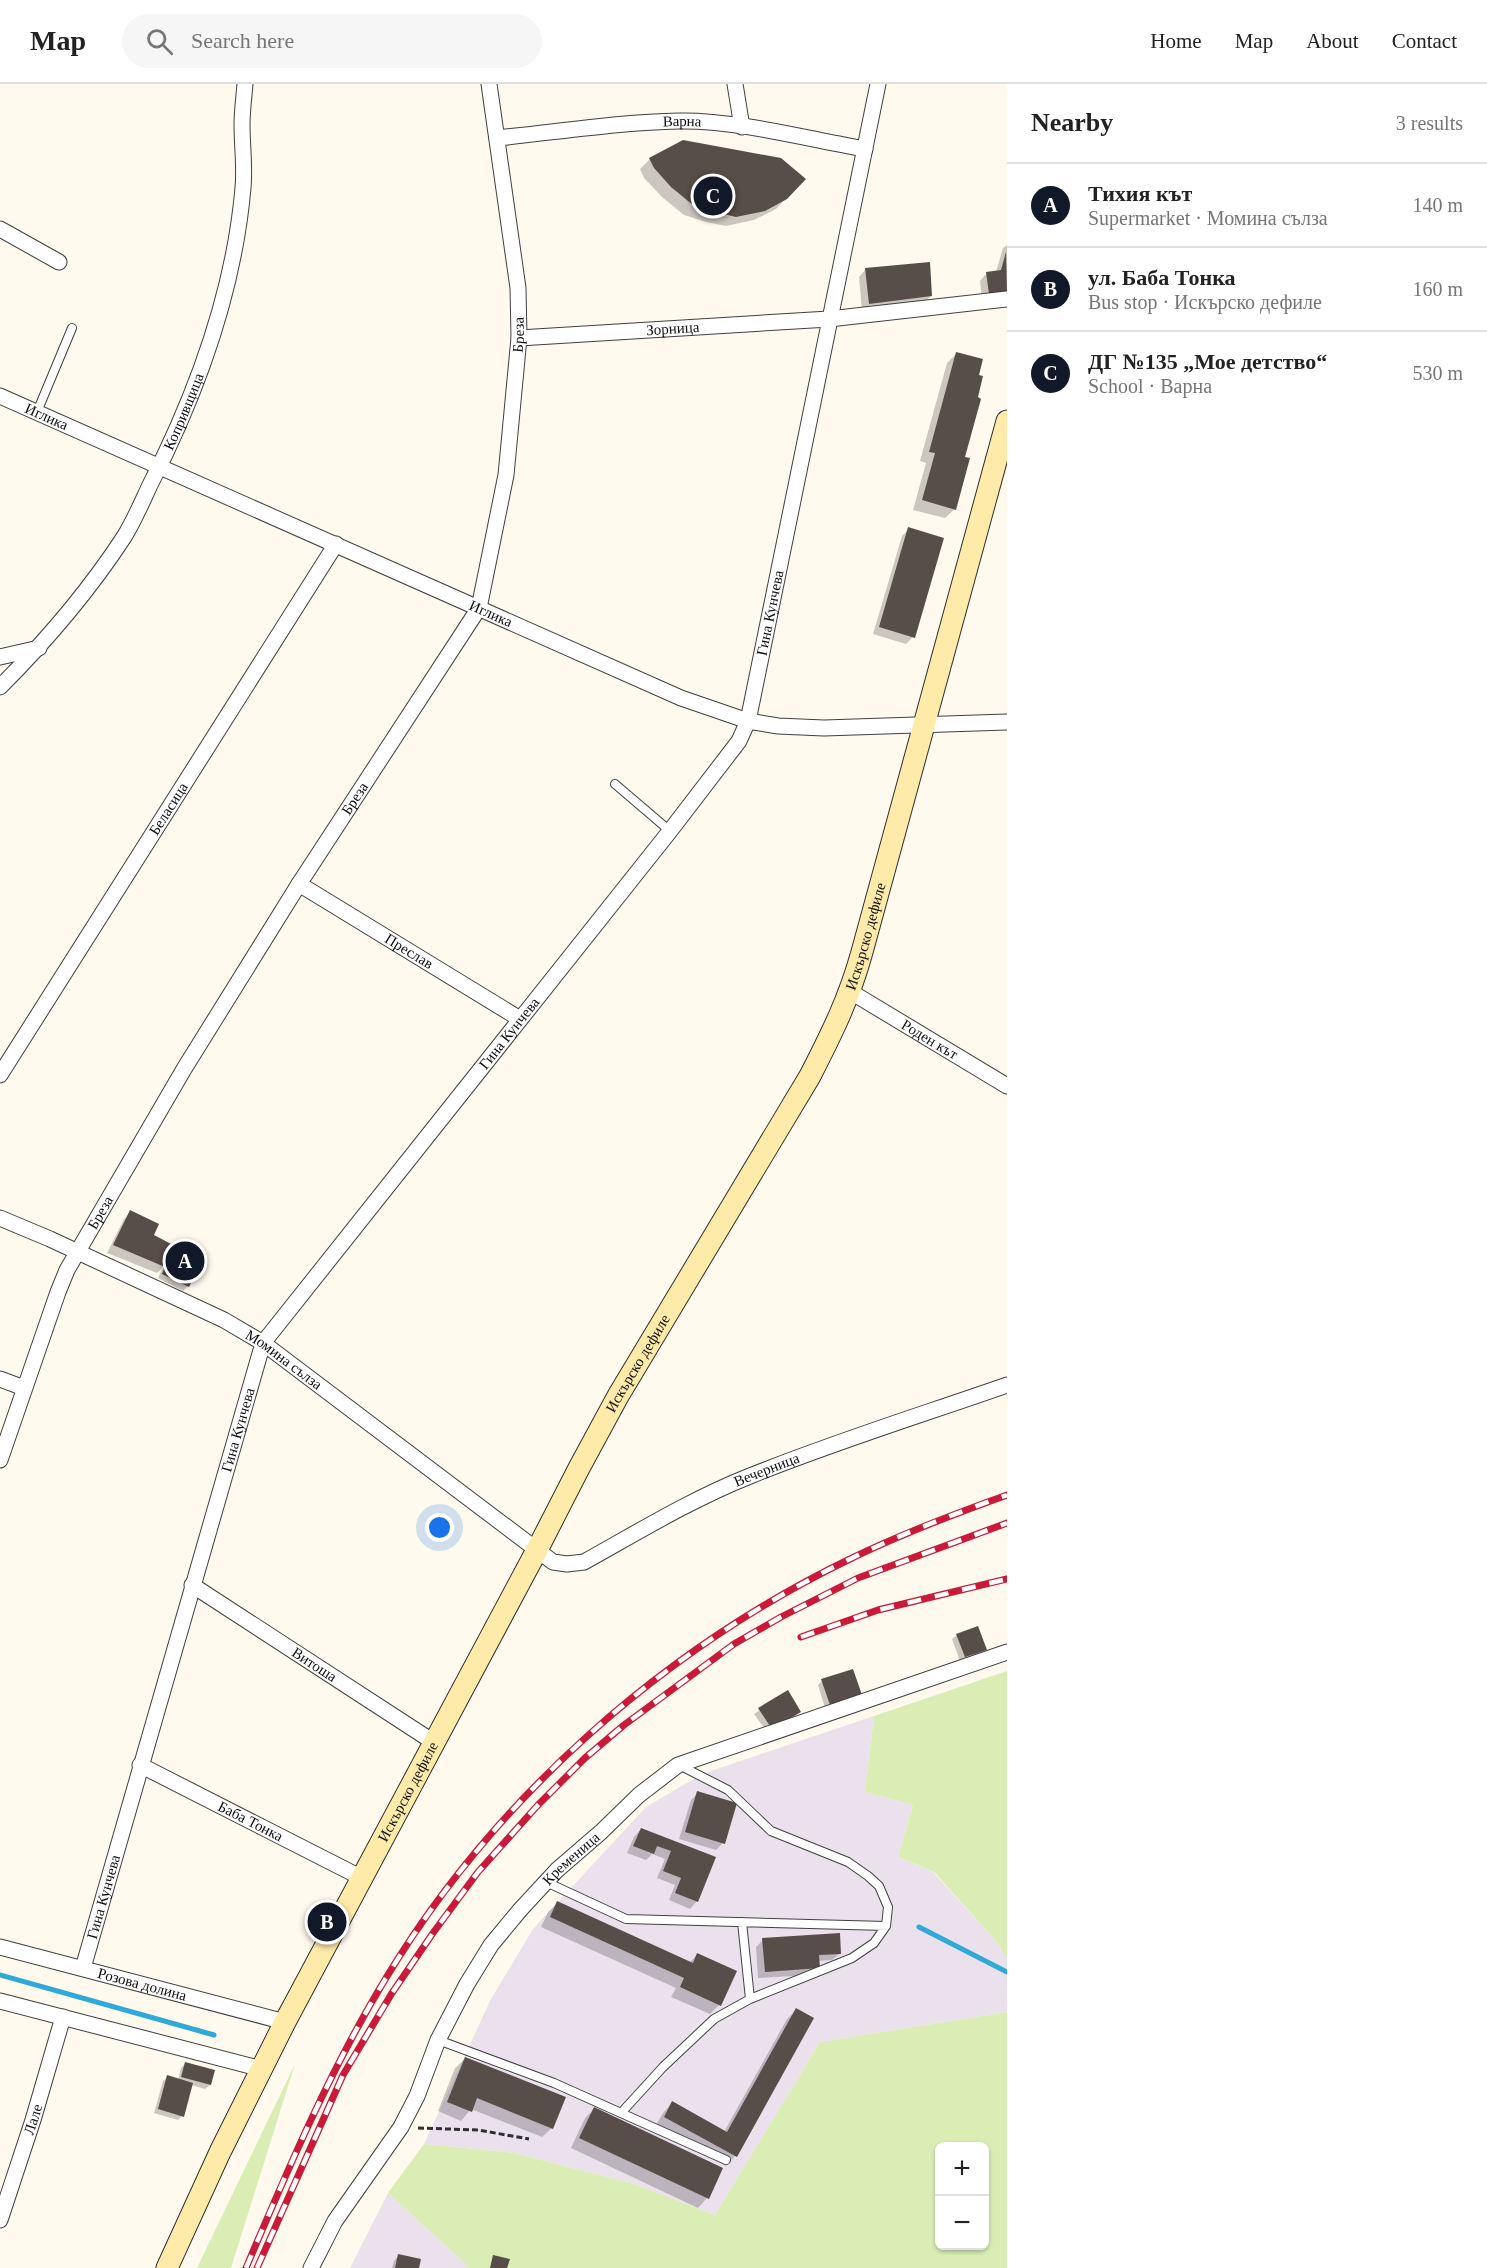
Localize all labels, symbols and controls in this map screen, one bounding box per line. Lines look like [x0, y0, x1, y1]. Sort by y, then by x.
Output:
search box [122, 14, 542, 68]
text: Map [30, 25, 86, 56]
icon: search [143, 25, 176, 58]
text: Search here [191, 28, 294, 53]
text: Home [1150, 29, 1202, 53]
text: Map [1235, 29, 1273, 53]
text: About [1306, 29, 1359, 53]
text: Contact [1392, 29, 1457, 53]
text: Nearby [1031, 108, 1113, 137]
text: 3 results [1396, 112, 1463, 134]
street label: Варна [662, 113, 702, 130]
pin: C [694, 174, 732, 218]
text: Тихия кът [1088, 181, 1192, 206]
text: A [1043, 194, 1058, 216]
text: 140 m [1412, 194, 1463, 216]
text: Supermarket · Момина сълза [1088, 207, 1328, 229]
text: ул. Баба Тонка [1088, 265, 1236, 290]
text: B [1044, 278, 1057, 300]
text: 160 m [1412, 278, 1463, 300]
text: Bus stop · Искърско дефиле [1088, 291, 1322, 313]
street label: Бреза [510, 316, 527, 353]
street label: Зорница [646, 319, 700, 338]
text: ДГ №135 „Мое детство“ [1088, 349, 1327, 374]
text: C [1043, 362, 1058, 384]
text: 530 m [1412, 362, 1463, 384]
street label: Копривщица [160, 371, 207, 452]
text: School · Варна [1088, 375, 1212, 397]
street label: Иглика [23, 400, 71, 433]
street label: Гина Кунчева [754, 569, 787, 657]
street label: Иглика [467, 597, 515, 630]
street label: Беласица [146, 779, 191, 838]
street label: Бреза [338, 779, 371, 818]
street label: Искърско дефиле [842, 880, 889, 992]
street label: Преслав [382, 931, 436, 972]
street label: Гина Кунчева [476, 994, 543, 1072]
street label: Роден кът [899, 1016, 961, 1063]
street label: Бреза [85, 1193, 116, 1232]
pin: A [166, 1238, 204, 1284]
street label: Искърско дефиле [603, 1311, 673, 1415]
street label: Момина сълза [243, 1327, 325, 1393]
street label: Гина Кунчева [218, 1386, 258, 1474]
street label: Вечерница [732, 1450, 802, 1490]
your location [425, 1513, 454, 1542]
street label: Витоша [289, 1644, 340, 1685]
street label: Искърско дефиле [375, 1739, 441, 1844]
street label: Баба Тонка [215, 1798, 286, 1845]
street label: Кременица [539, 1829, 603, 1888]
street label: Гина Кунчева [84, 1853, 123, 1941]
pin: B [308, 1900, 346, 1944]
street label: Розова долина [96, 1965, 189, 2004]
street label: Лале [21, 2102, 45, 2137]
map controls [935, 2142, 989, 2250]
button: + [935, 2142, 989, 2196]
button: − [935, 2196, 989, 2250]

